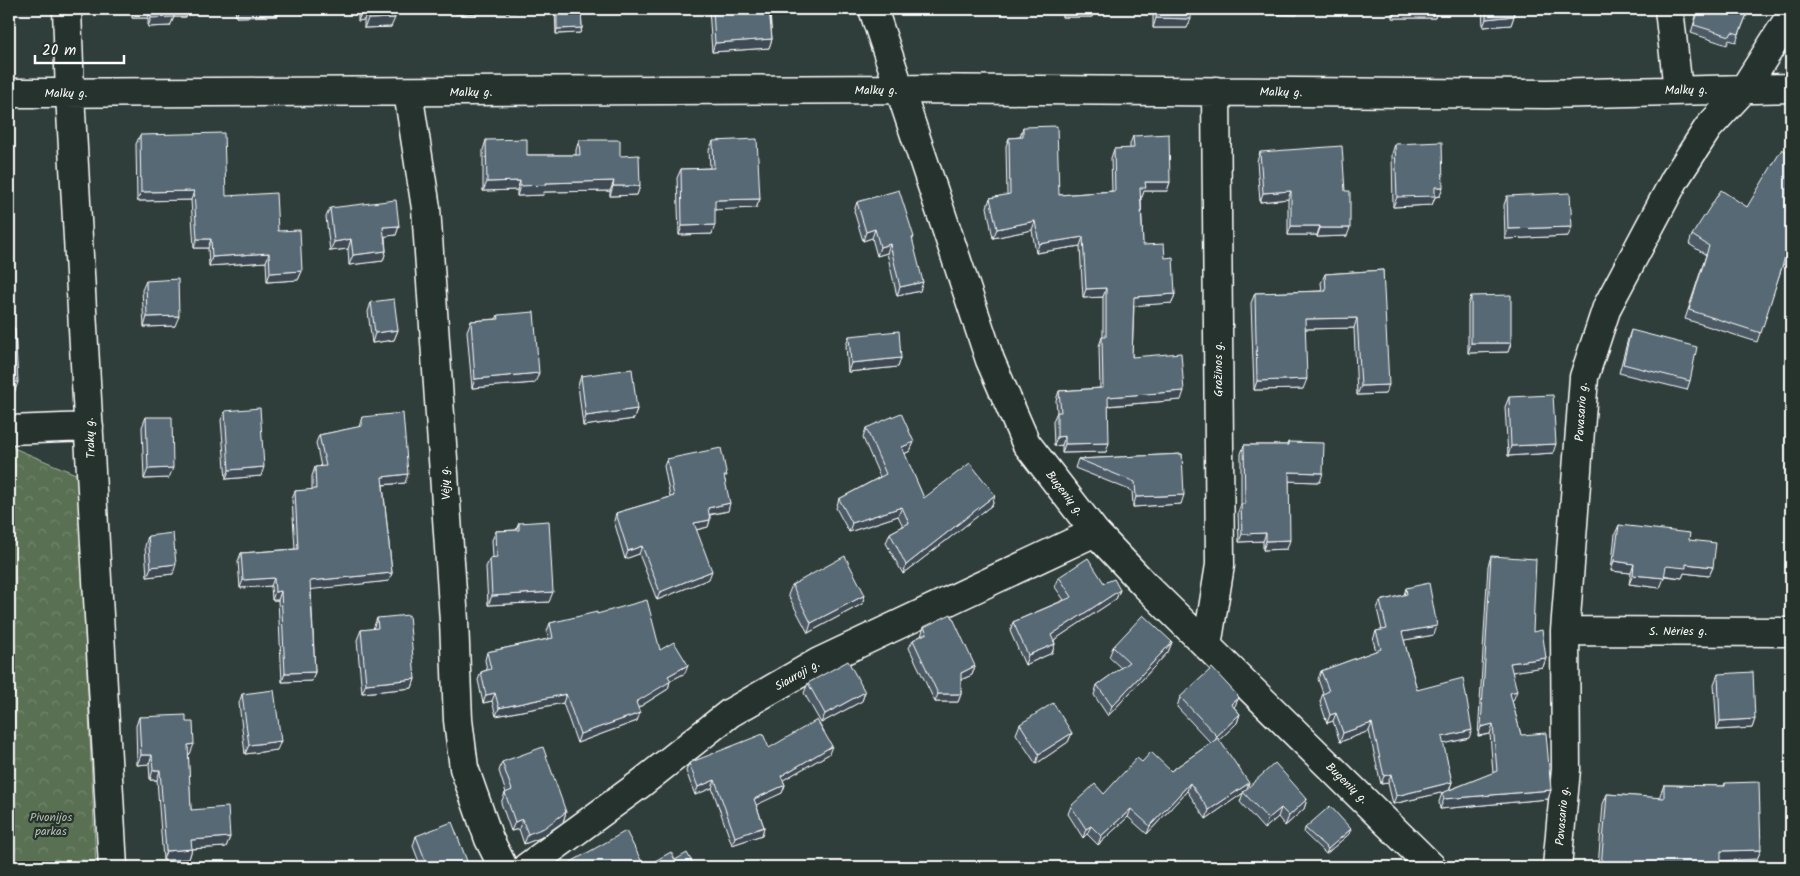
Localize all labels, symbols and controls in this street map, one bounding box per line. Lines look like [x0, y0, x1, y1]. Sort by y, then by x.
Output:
scale bar [35, 32, 124, 64]
text: 20 m [42, 39, 76, 63]
street label: Malkų g. [855, 81, 898, 100]
street label: Malkų g. [1664, 81, 1708, 100]
street label: Malkų g. [450, 83, 493, 102]
street label: Malkų g. [1259, 83, 1303, 102]
street label: Malkų g. [45, 84, 88, 103]
street label: Gražinos g. [1209, 341, 1228, 397]
street label: Pavasario g. [1570, 382, 1593, 442]
street label: Trakų g. [80, 417, 101, 459]
street label: Vėjų g. [435, 465, 456, 500]
street label: Bugenių g. [1041, 467, 1088, 520]
street label: S. Nėries g. [1649, 622, 1707, 641]
street label: Siauroji g. [771, 655, 823, 696]
street label: Bugenių g. [1321, 758, 1372, 809]
street label: Pavasario g. [1550, 786, 1575, 846]
park label: Pivonijos parkas [30, 808, 72, 841]

